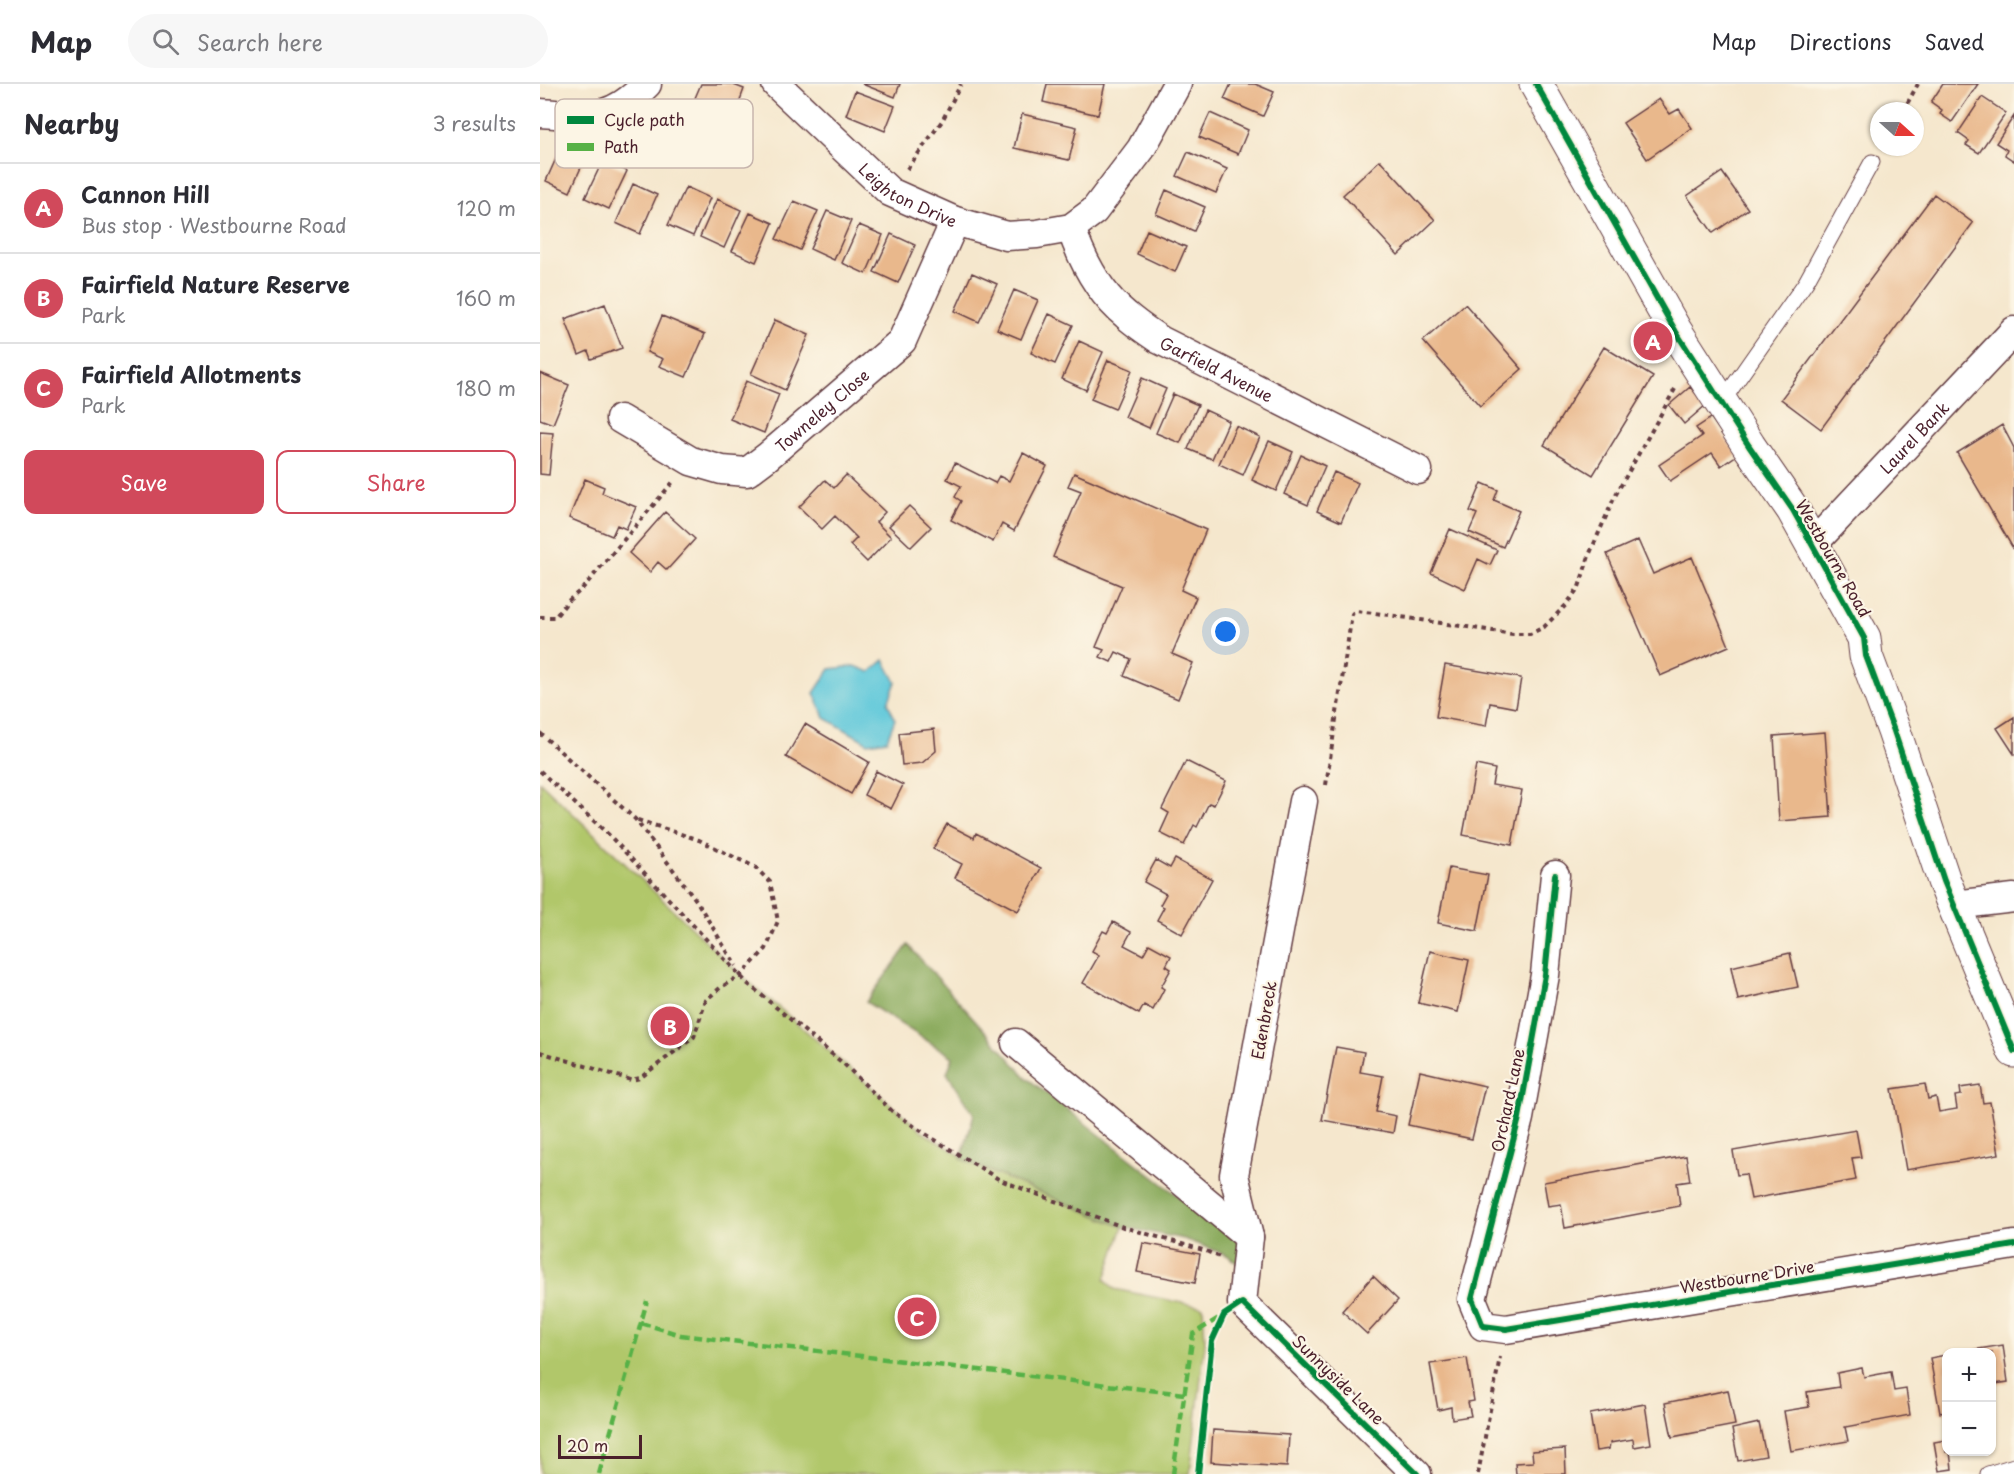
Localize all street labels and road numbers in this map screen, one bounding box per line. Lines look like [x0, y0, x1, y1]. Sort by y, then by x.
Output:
street label: Leighton Drive [854, 157, 961, 232]
street label: Garfield Avenue [1156, 330, 1278, 407]
street label: Towneley Close [770, 363, 874, 457]
street label: Laurel Bank [1874, 395, 1954, 479]
street label: Westbourne Road [1790, 495, 1878, 621]
street label: Edenbreck [1244, 979, 1282, 1061]
street label: Orchard Lane [1484, 1046, 1530, 1154]
street label: Westbourne Drive [1678, 1254, 1816, 1298]
street label: Sunnyside Lane [1287, 1329, 1391, 1429]

